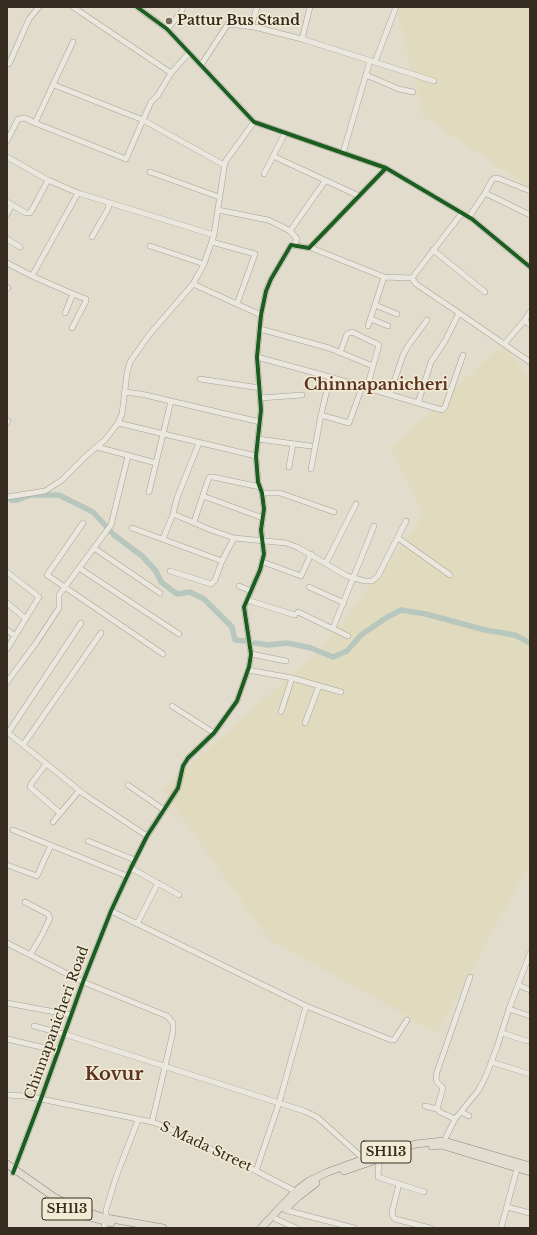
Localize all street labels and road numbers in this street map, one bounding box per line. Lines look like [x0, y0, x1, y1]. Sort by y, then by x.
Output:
street label: Chinnapanicheri Road [21, 944, 93, 1102]
street label: S Mada Street [157, 1118, 255, 1176]
road number: SH113 [361, 1141, 411, 1163]
road number: SH113 [42, 1198, 92, 1220]

